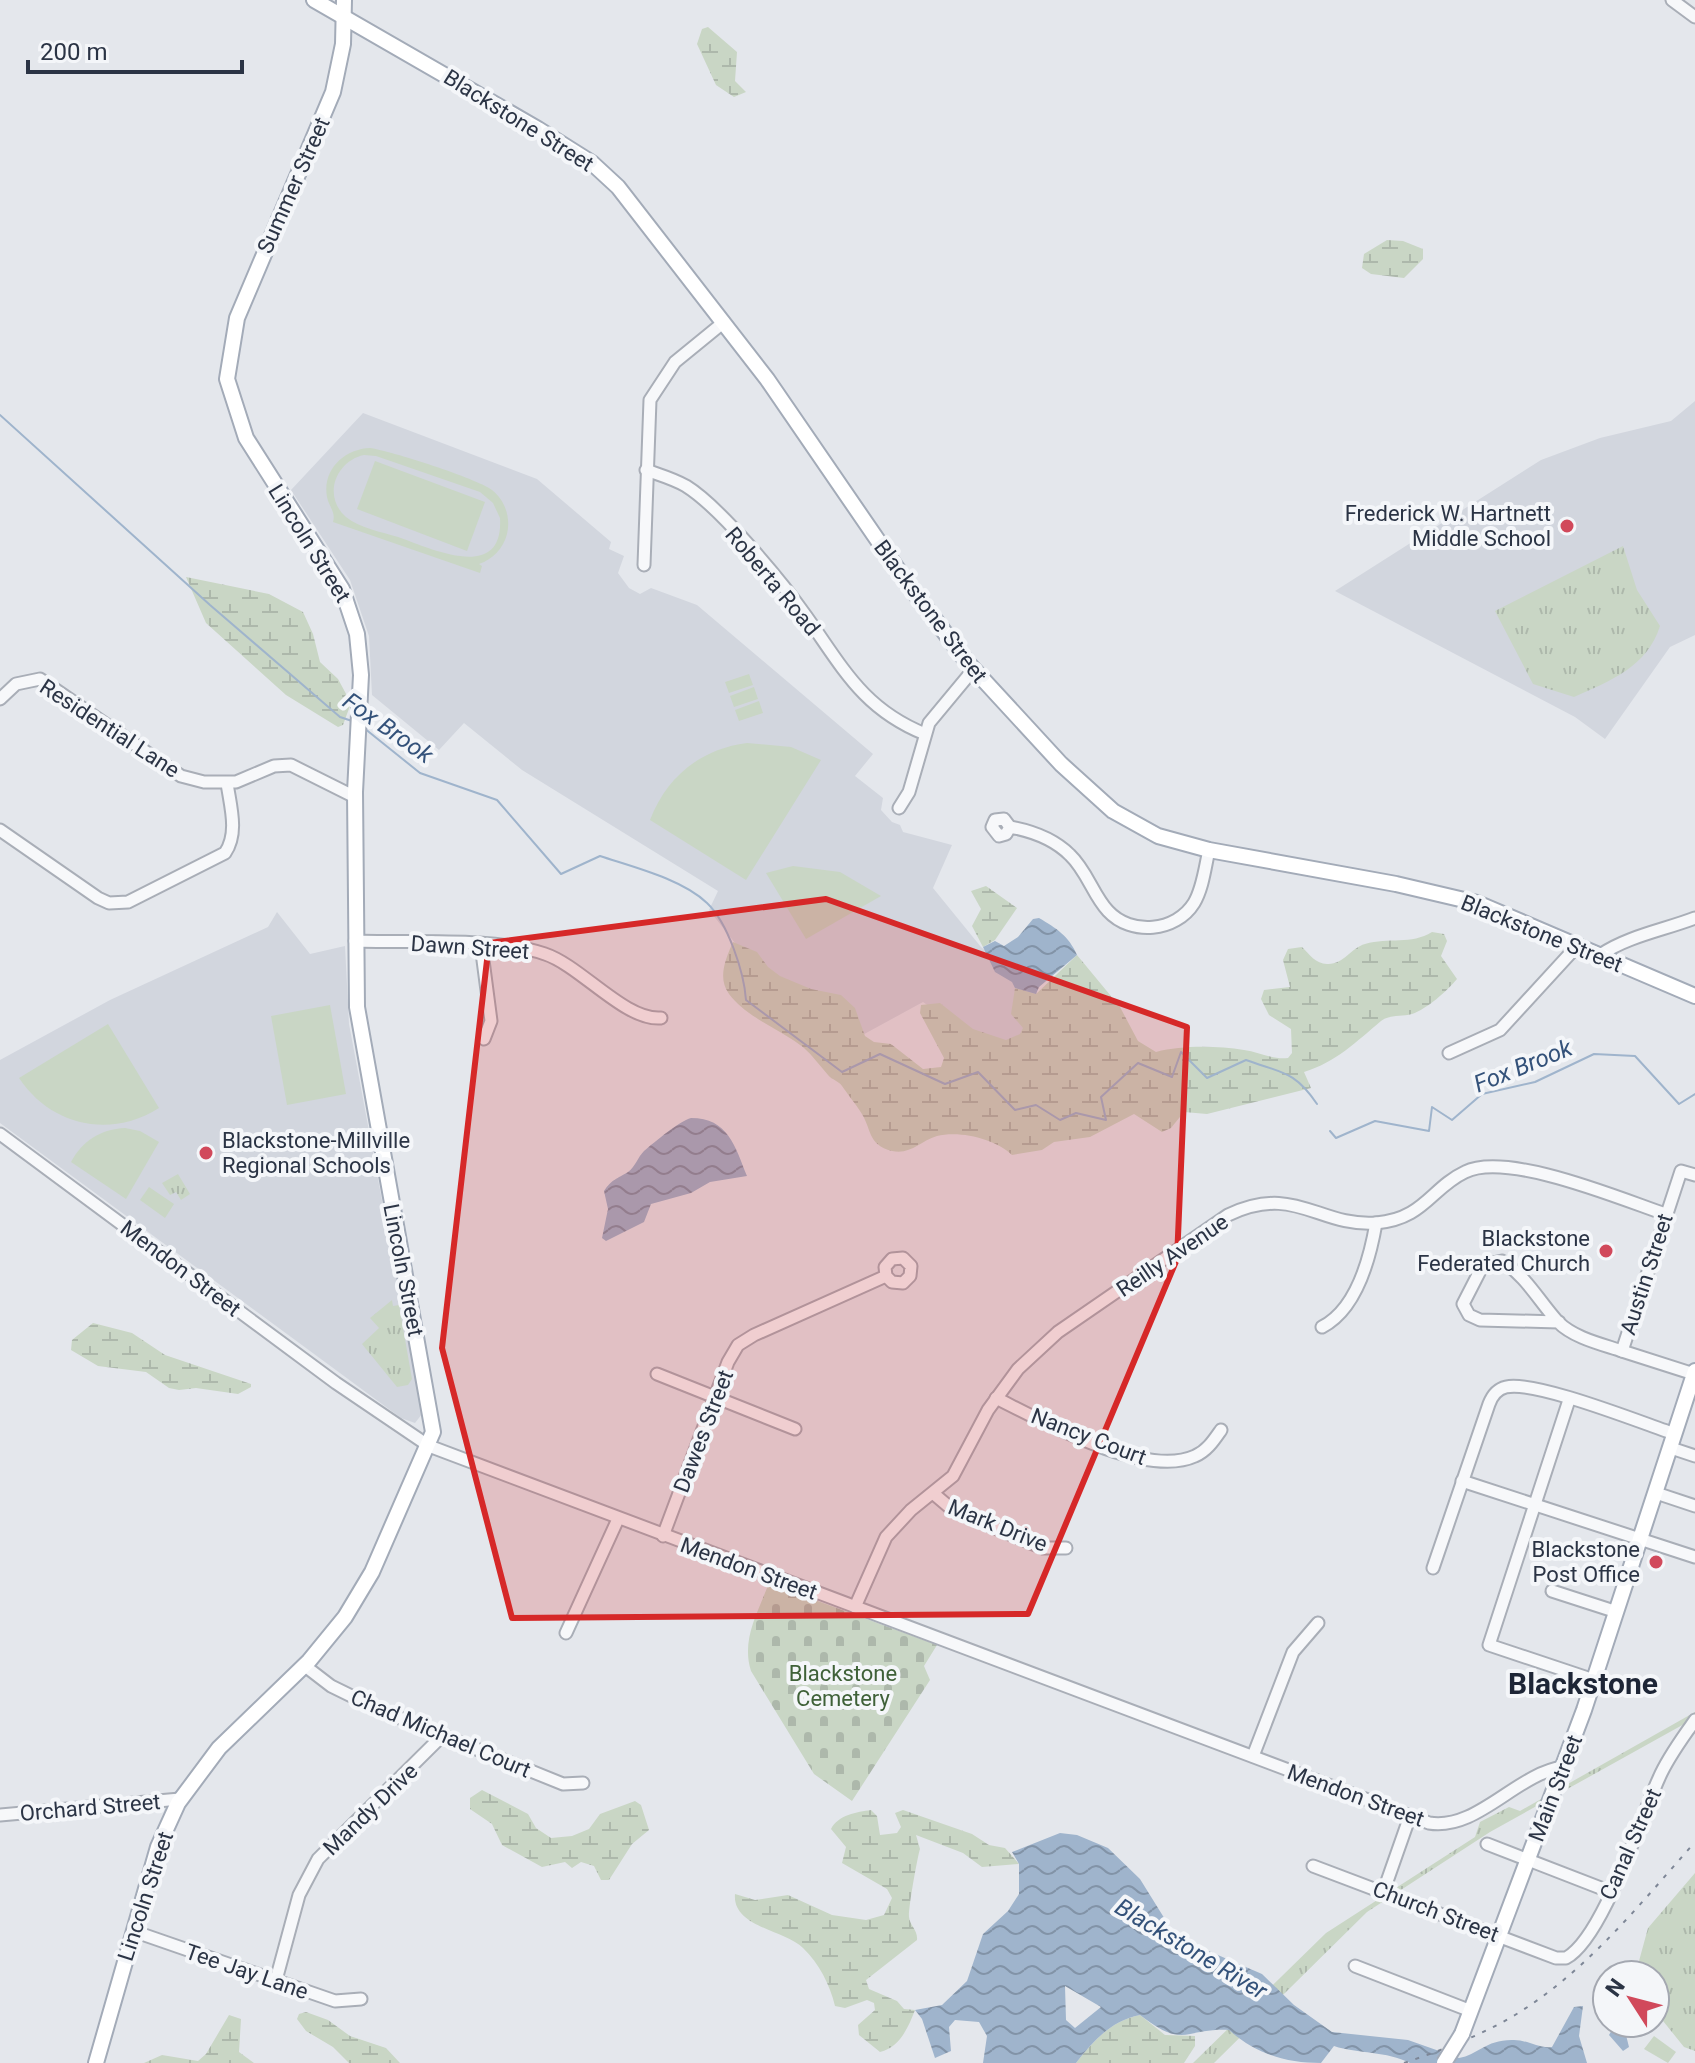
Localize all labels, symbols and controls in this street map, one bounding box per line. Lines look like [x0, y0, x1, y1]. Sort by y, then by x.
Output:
scale bar [28, 24, 242, 74]
text: 200 m [40, 38, 107, 66]
street label: Blackstone Street [439, 64, 598, 177]
street label: Summer Street [252, 113, 335, 257]
street label: Lincoln Street [263, 480, 356, 607]
place label: Frederick W. Hartnett Middle School [1345, 501, 1551, 551]
marker: Frederick W. Hartnett Middle School [1558, 517, 1576, 535]
street label: Roberta Road [720, 522, 825, 640]
street label: Blackstone Street [869, 535, 992, 687]
street label: Residential Lane [35, 674, 184, 783]
water label: Fox Brook [338, 687, 439, 770]
street label: Blackstone Street [1457, 890, 1626, 977]
street label: Dawn Street [410, 931, 530, 964]
water label: Fox Brook [1470, 1033, 1577, 1098]
place label: Blackstone-Millville Regional Schools [222, 1128, 410, 1178]
marker: Blackstone-Millville Regional Schools [197, 1144, 215, 1162]
street label: Lincoln Street [378, 1202, 429, 1338]
street label: Reilly Avenue [1112, 1209, 1233, 1302]
street label: Austin Street [1615, 1210, 1678, 1338]
street label: Mendon Street [116, 1215, 246, 1322]
place label: Blackstone Federated Church [1417, 1226, 1590, 1276]
marker: Blackstone Federated Church [1597, 1242, 1615, 1260]
street label: Dawes Street [669, 1366, 738, 1496]
street label: Nancy Court [1028, 1403, 1150, 1470]
street label: Mark Drive [945, 1494, 1051, 1557]
street label: Mendon Street [677, 1532, 821, 1605]
place label: Blackstone Post Office [1532, 1537, 1640, 1587]
marker: Blackstone Post Office [1647, 1553, 1665, 1571]
park label: Blackstone Cemetery [789, 1661, 897, 1711]
district label: Blackstone [1508, 1666, 1658, 1701]
street label: Chad Michael Court [347, 1684, 535, 1783]
street label: Main Street [1524, 1731, 1587, 1845]
street label: Mandy Drive [318, 1758, 423, 1860]
street label: Mendon Street [1284, 1759, 1428, 1832]
street label: Canal Street [1595, 1785, 1666, 1904]
street label: Orchard Street [19, 1789, 161, 1826]
street label: Lincoln Street [113, 1828, 178, 1964]
street label: Church Street [1369, 1876, 1502, 1947]
water label: Blackstone River [1110, 1893, 1273, 2006]
street label: Tee Jay Lane [182, 1939, 312, 2004]
north arrow [1591, 1959, 1671, 2039]
text: N [1601, 1974, 1630, 2001]

